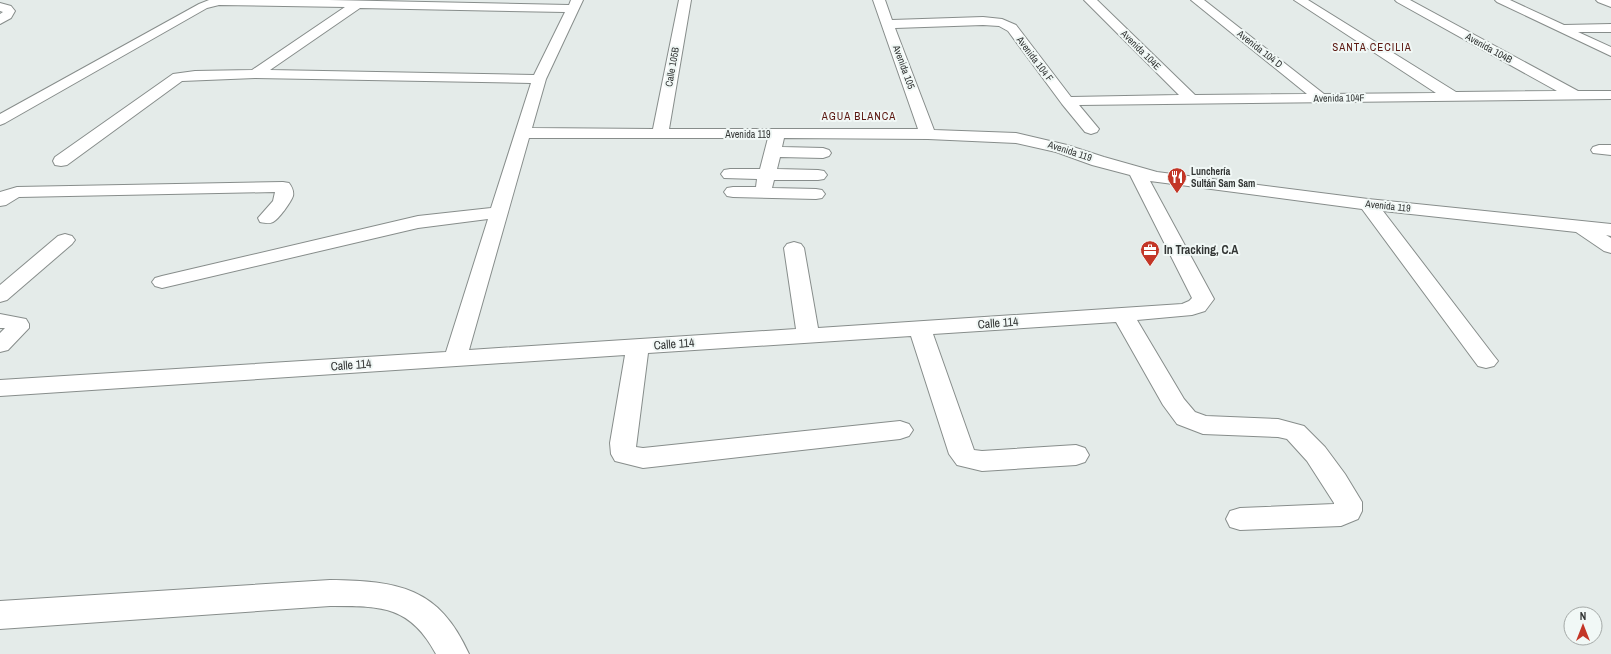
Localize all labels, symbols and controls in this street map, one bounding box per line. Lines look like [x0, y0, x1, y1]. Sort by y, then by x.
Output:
street label: Avenida 104E [1118, 27, 1164, 73]
street label: Avenida 104 D [1234, 27, 1285, 71]
street label: Avenida 104B [1463, 29, 1515, 66]
street label: Avenida 104 F [1013, 33, 1056, 84]
district label: SANTA CECILIA [1332, 40, 1412, 54]
street label: Avenida 105 [890, 42, 918, 91]
street label: Calle 105B [662, 46, 682, 88]
street label: Avenida 104F [1312, 91, 1365, 105]
district label: AGUA BLANCA [821, 109, 896, 123]
street label: Avenida 119 [724, 128, 771, 141]
street label: Avenida 119 [1045, 138, 1094, 164]
place label: Lunchería Sultán Sam Sam [1191, 165, 1255, 190]
restaurant icon: Lunchería Sultán Sam Sam [1166, 166, 1188, 194]
street label: Avenida 119 [1364, 197, 1412, 215]
office icon: In Tracking, C.A [1139, 239, 1161, 267]
place label: In Tracking, C.A [1164, 242, 1239, 258]
street label: Calle 114 [977, 314, 1019, 332]
street label: Calle 114 [653, 335, 695, 353]
street label: Calle 114 [330, 356, 372, 374]
north arrow [1563, 606, 1603, 646]
text: N [1580, 609, 1586, 623]

